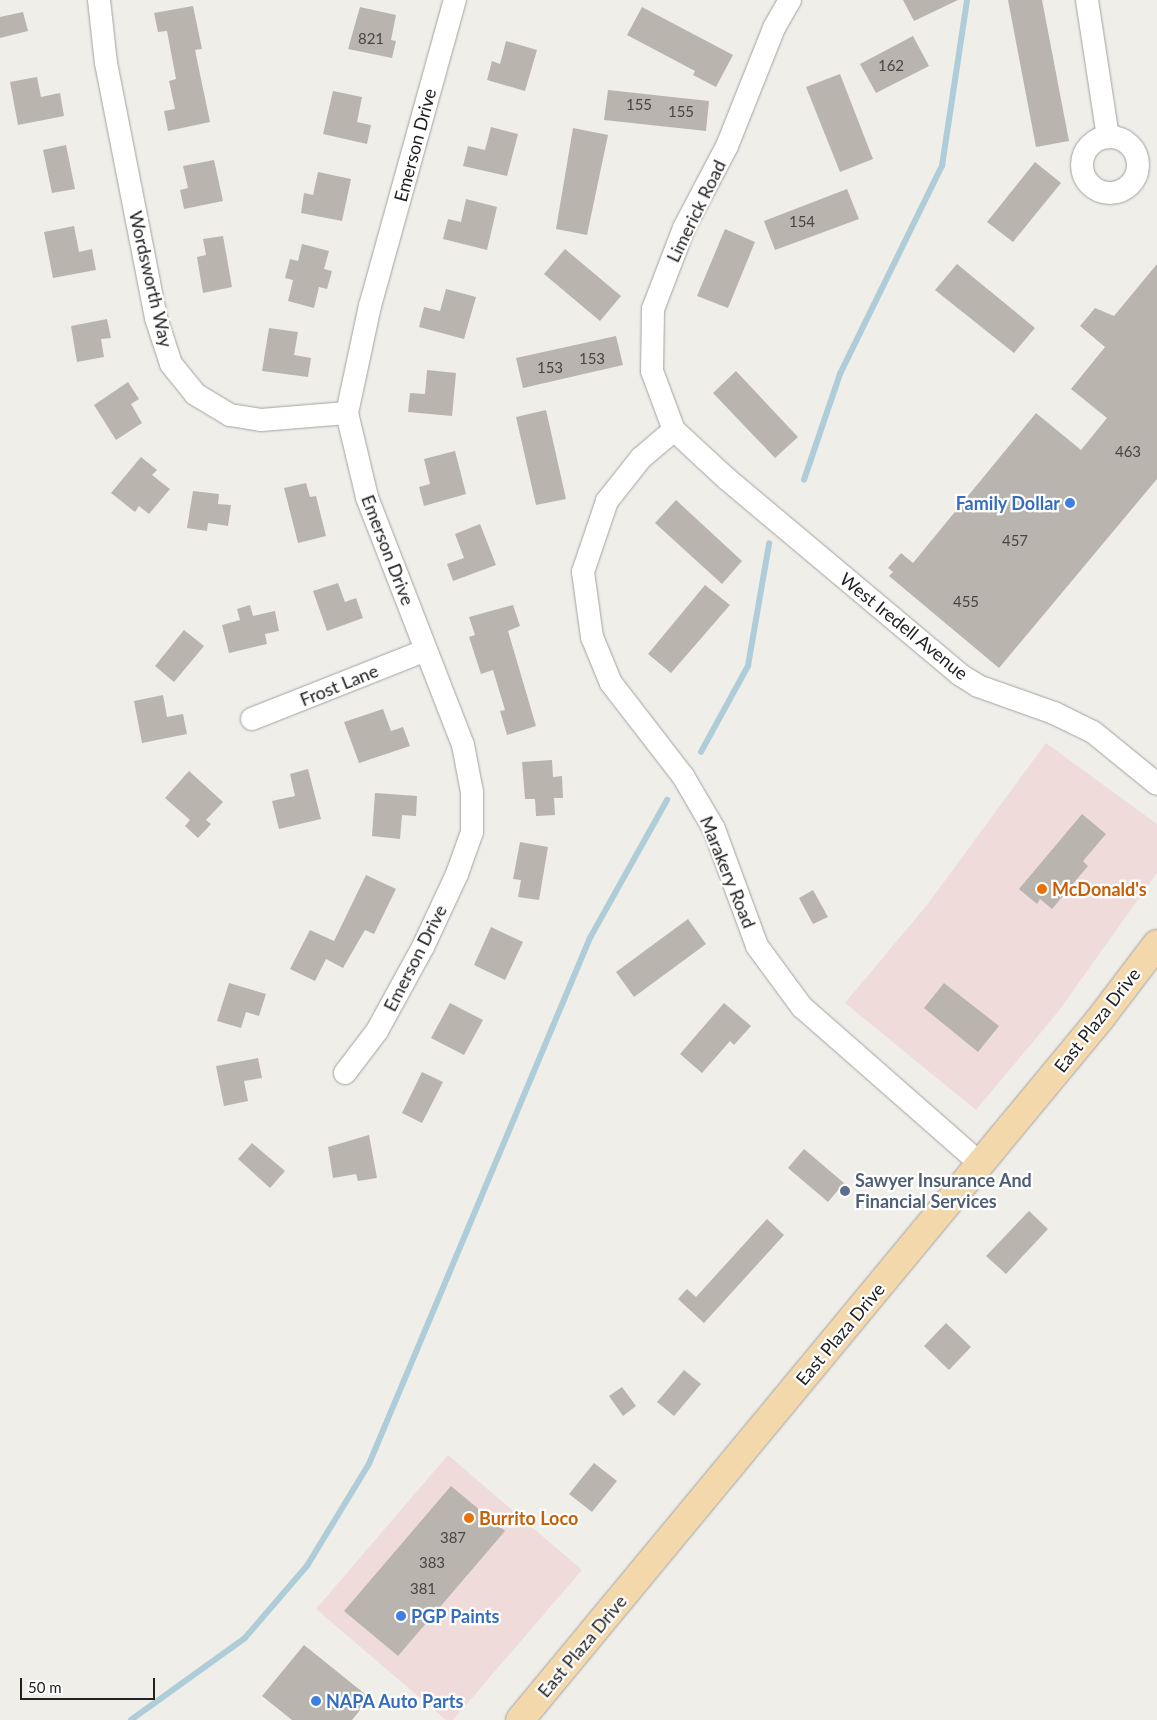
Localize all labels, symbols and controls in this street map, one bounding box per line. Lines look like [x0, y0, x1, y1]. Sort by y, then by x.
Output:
house number: 821 [358, 30, 384, 48]
house number: 162 [878, 57, 904, 75]
street label: Emerson Drive [389, 86, 441, 204]
house number: 155 [626, 96, 652, 114]
house number: 155 [668, 103, 694, 121]
street label: Limerick Road [662, 156, 730, 266]
street label: Wordsworth Way [125, 209, 177, 349]
house number: 154 [789, 213, 815, 231]
house number: 153 [579, 350, 605, 368]
house number: 153 [537, 359, 563, 377]
house number: 463 [1115, 443, 1141, 461]
street label: Emerson Drive [357, 492, 419, 608]
place label: Family Dollar [955, 492, 1060, 514]
marker: Family Dollar [1064, 497, 1076, 509]
house number: 457 [1002, 532, 1028, 550]
street label: West Iredell Avenue [835, 568, 973, 684]
house number: 455 [953, 593, 979, 611]
street label: Frost Lane [297, 660, 381, 710]
street label: Marakery Road [696, 813, 760, 931]
place label: McDonald's [1052, 878, 1147, 900]
marker: McDonald's [1036, 883, 1048, 895]
street label: Emerson Drive [379, 901, 451, 1015]
street label: East Plaza Drive [1050, 963, 1144, 1077]
place label: Sawyer Insurance And Financial Services [855, 1170, 1033, 1212]
marker: Sawyer Insurance And Financial Services [839, 1185, 851, 1197]
street label: East Plaza Drive [791, 1279, 889, 1389]
place label: Burrito Loco [479, 1507, 578, 1529]
marker: Burrito Loco [463, 1512, 475, 1524]
house number: 387 [440, 1529, 466, 1547]
house number: 383 [419, 1554, 445, 1572]
house number: 381 [410, 1580, 436, 1598]
street label: East Plaza Drive [533, 1591, 631, 1701]
place label: PGP Paints [411, 1605, 500, 1627]
marker: PGP Paints [395, 1610, 407, 1622]
scale bar [22, 1668, 158, 1700]
text: 50 m [28, 1678, 62, 1696]
place label: NAPA Auto Parts [326, 1690, 465, 1712]
marker: NAPA Auto Parts [310, 1695, 322, 1707]

